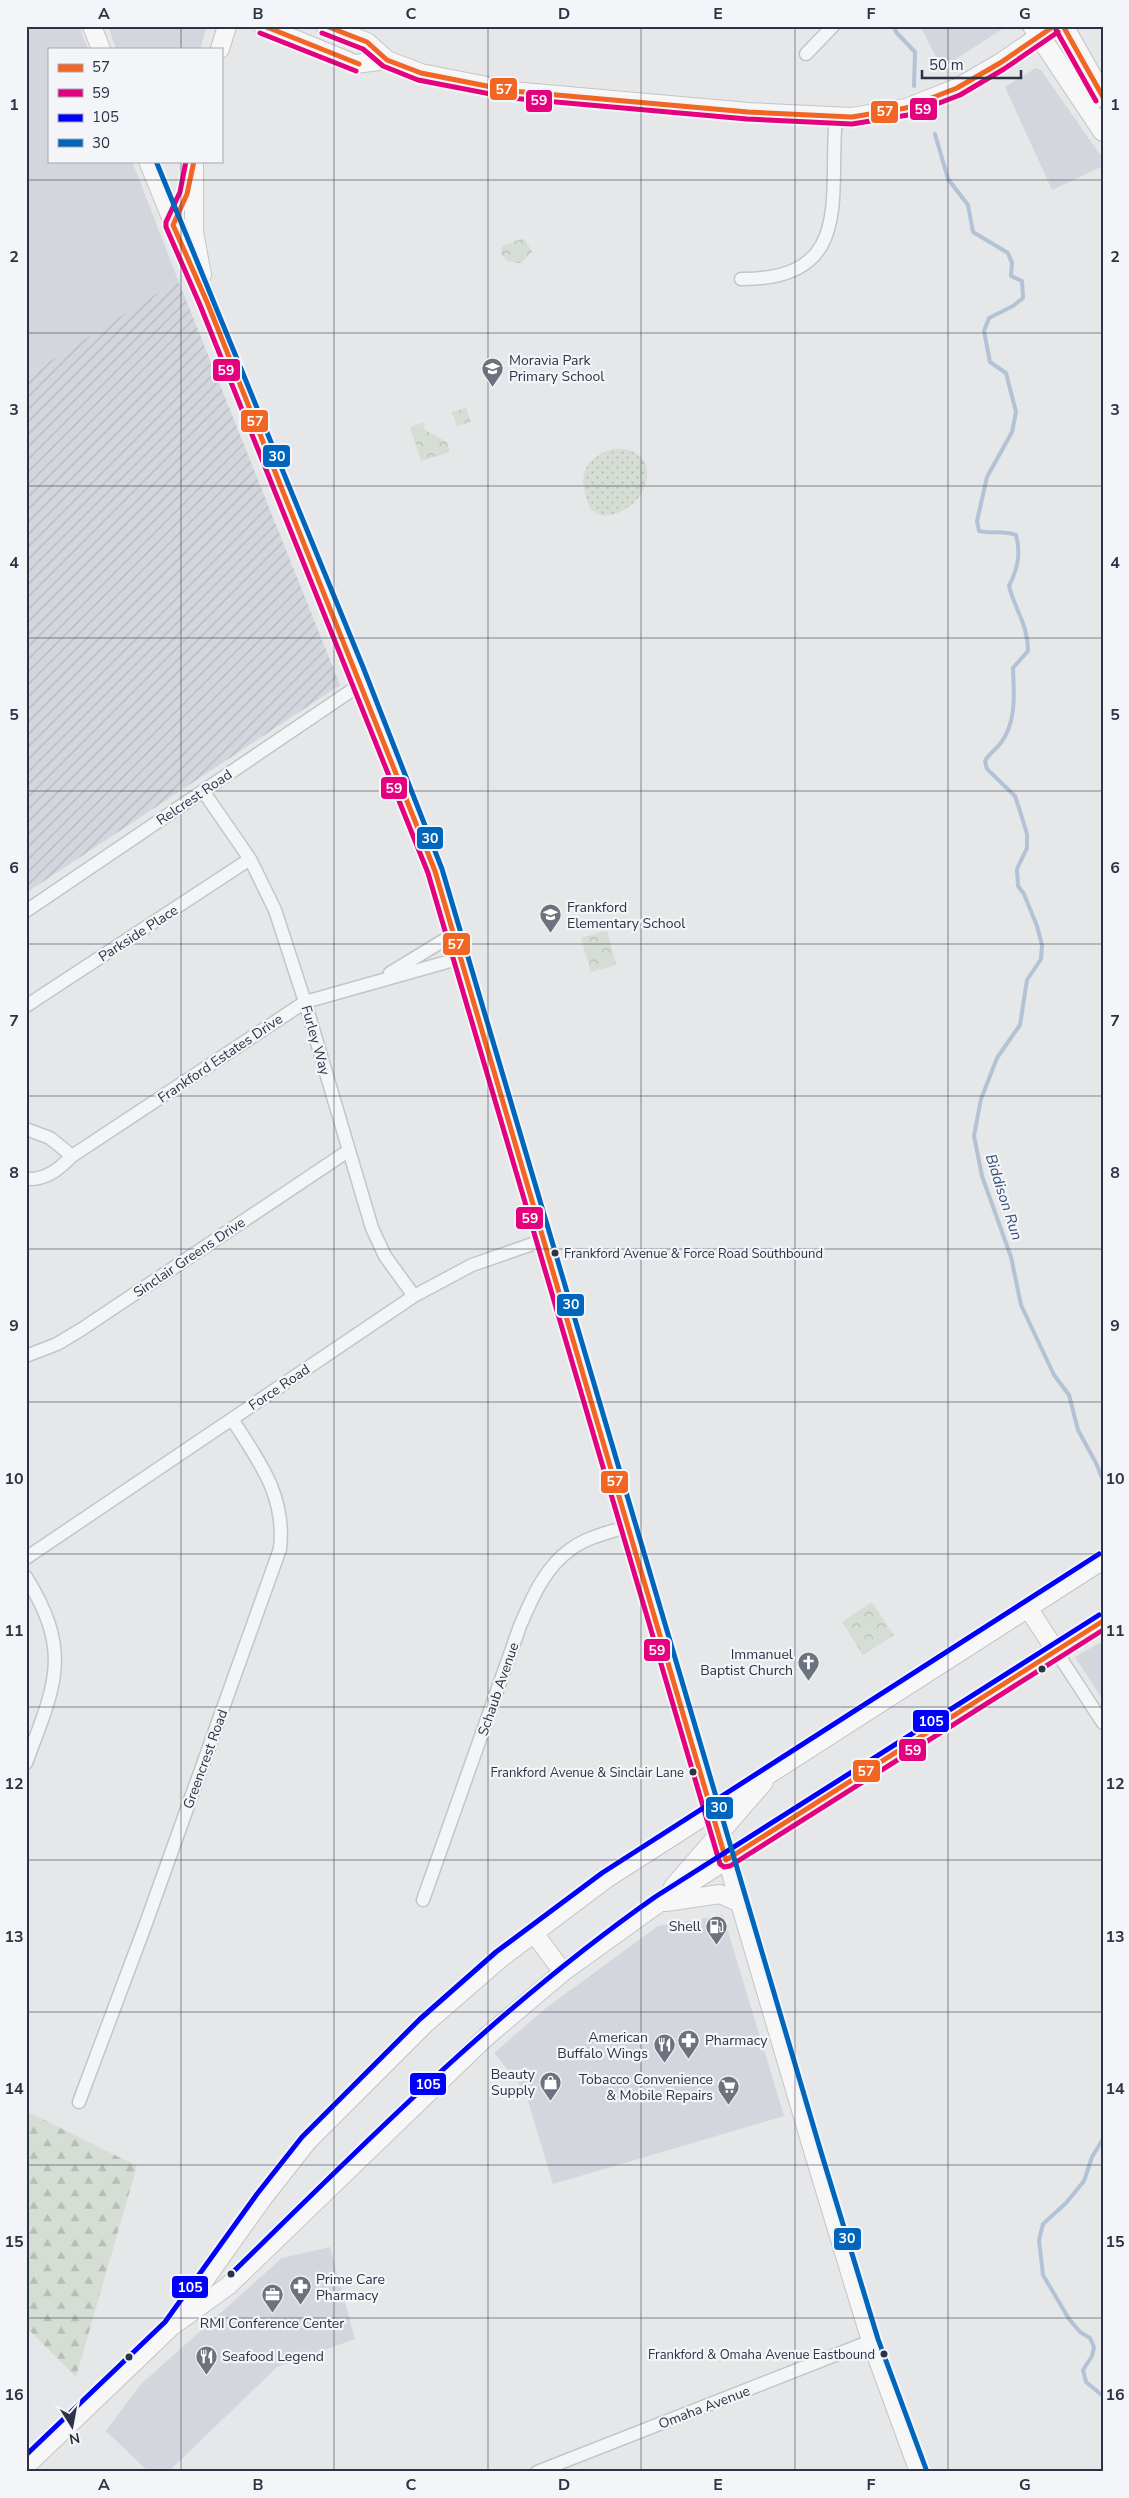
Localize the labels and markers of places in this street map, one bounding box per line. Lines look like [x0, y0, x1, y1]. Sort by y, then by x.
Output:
place label: Moravia Park Primary School [509, 351, 605, 386]
school or university icon: Moravia Park Primary School [481, 356, 505, 387]
place label: Frankford Elementary School [567, 898, 686, 933]
school or university icon: Frankford Elementary School [539, 903, 563, 934]
place label: Frankford Avenue & Force Road Southbound [564, 1245, 823, 1263]
marker: Frankford Avenue & Force Road Southbound [550, 1248, 560, 1258]
place label: Immanuel Baptist Church [700, 1645, 794, 1680]
church icon: Immanuel Baptist Church [797, 1650, 821, 1681]
unlabelled marker [1037, 1664, 1047, 1674]
place label: Frankford Avenue & Sinclair Lane [490, 1764, 684, 1782]
marker: Frankford Avenue & Sinclair Lane [688, 1767, 698, 1777]
fuel station icon: Shell [705, 1914, 729, 1945]
place label: Shell [669, 1917, 702, 1936]
place label: American Buffalo Wings [557, 2028, 648, 2063]
pharmacy icon: Pharmacy [677, 2028, 701, 2059]
place label: Pharmacy [705, 2031, 768, 2050]
restaurant icon: American Buffalo Wings [652, 2033, 676, 2064]
place label: Beauty Supply [491, 2065, 536, 2100]
shop icon: Beauty Supply [539, 2070, 563, 2101]
place label: Tobacco Convenience & Mobile Repairs [579, 2070, 713, 2105]
supermarket icon: Tobacco Convenience & Mobile Repairs [717, 2075, 741, 2106]
unlabelled marker [226, 2269, 236, 2279]
place label: Prime Care Pharmacy [316, 2270, 385, 2305]
pharmacy icon: Prime Care Pharmacy [288, 2275, 312, 2306]
office icon: RMI Conference Center [260, 2283, 284, 2314]
place label: RMI Conference Center [200, 2314, 344, 2333]
restaurant icon: Seafood Legend [194, 2344, 218, 2375]
place label: Frankford & Omaha Avenue Eastbound [648, 2346, 875, 2364]
place label: Seafood Legend [222, 2347, 324, 2366]
marker: Frankford & Omaha Avenue Eastbound [879, 2349, 889, 2359]
unlabelled marker [124, 2352, 134, 2362]

